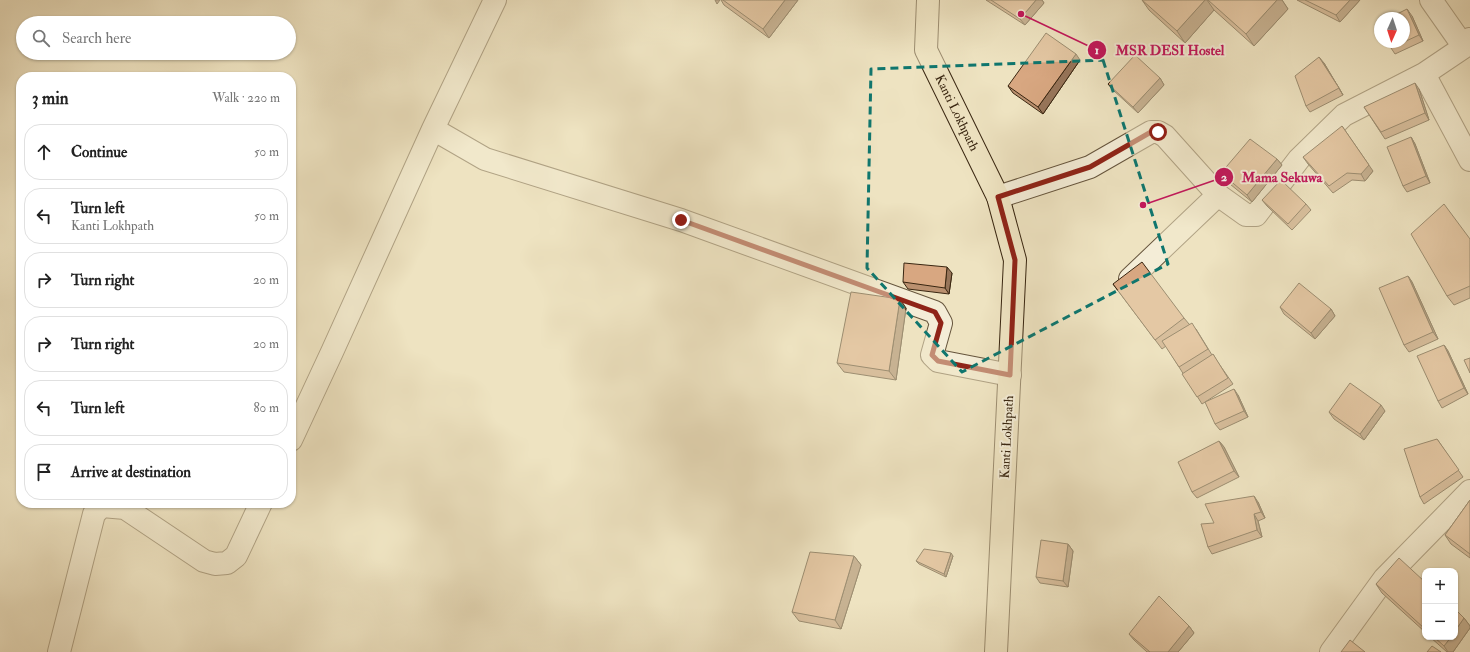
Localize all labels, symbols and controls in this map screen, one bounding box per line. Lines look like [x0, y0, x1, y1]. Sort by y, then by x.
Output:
north arrow [1374, 12, 1410, 48]
search box [16, 16, 296, 60]
icon: search [30, 27, 52, 49]
text: Search here [62, 29, 131, 48]
callout: MSR DESI Hostel [1087, 37, 1232, 63]
text: MSR DESI Hostel [1115, 42, 1225, 59]
text: 1 [1095, 43, 1099, 58]
street label: Kanti Lokhpath [931, 72, 982, 154]
text: 3 min [32, 88, 69, 109]
text: Walk · 220 m [212, 90, 280, 106]
route start [1149, 123, 1167, 141]
icon: ahead [33, 141, 55, 163]
text: Continue [71, 143, 127, 162]
text: 50 m [254, 144, 279, 160]
callout: Mama Sekuwa [1214, 164, 1330, 190]
text: Mama Sekuwa [1241, 169, 1324, 186]
text: 2 [1221, 170, 1227, 185]
text: Turn left [71, 199, 125, 218]
icon: left [33, 205, 55, 227]
text: 50 m [254, 208, 279, 224]
route end [672, 211, 690, 229]
text: Kanti Lokhpath [71, 218, 154, 234]
icon: right [33, 269, 55, 291]
text: Turn right [71, 271, 134, 290]
text: 20 m [253, 272, 279, 288]
icon: right [33, 333, 55, 355]
text: Turn right [71, 335, 134, 354]
text: 20 m [253, 336, 279, 352]
street label: Kanti Lokhpath [997, 395, 1018, 479]
icon: left [33, 397, 55, 419]
text: Turn left [71, 399, 125, 418]
text: 80 m [253, 400, 279, 416]
icon: arrive [33, 461, 55, 483]
text: Arrive at destination [71, 463, 191, 482]
map controls [1422, 568, 1458, 640]
button: + [1422, 568, 1458, 604]
button: − [1422, 604, 1458, 640]

